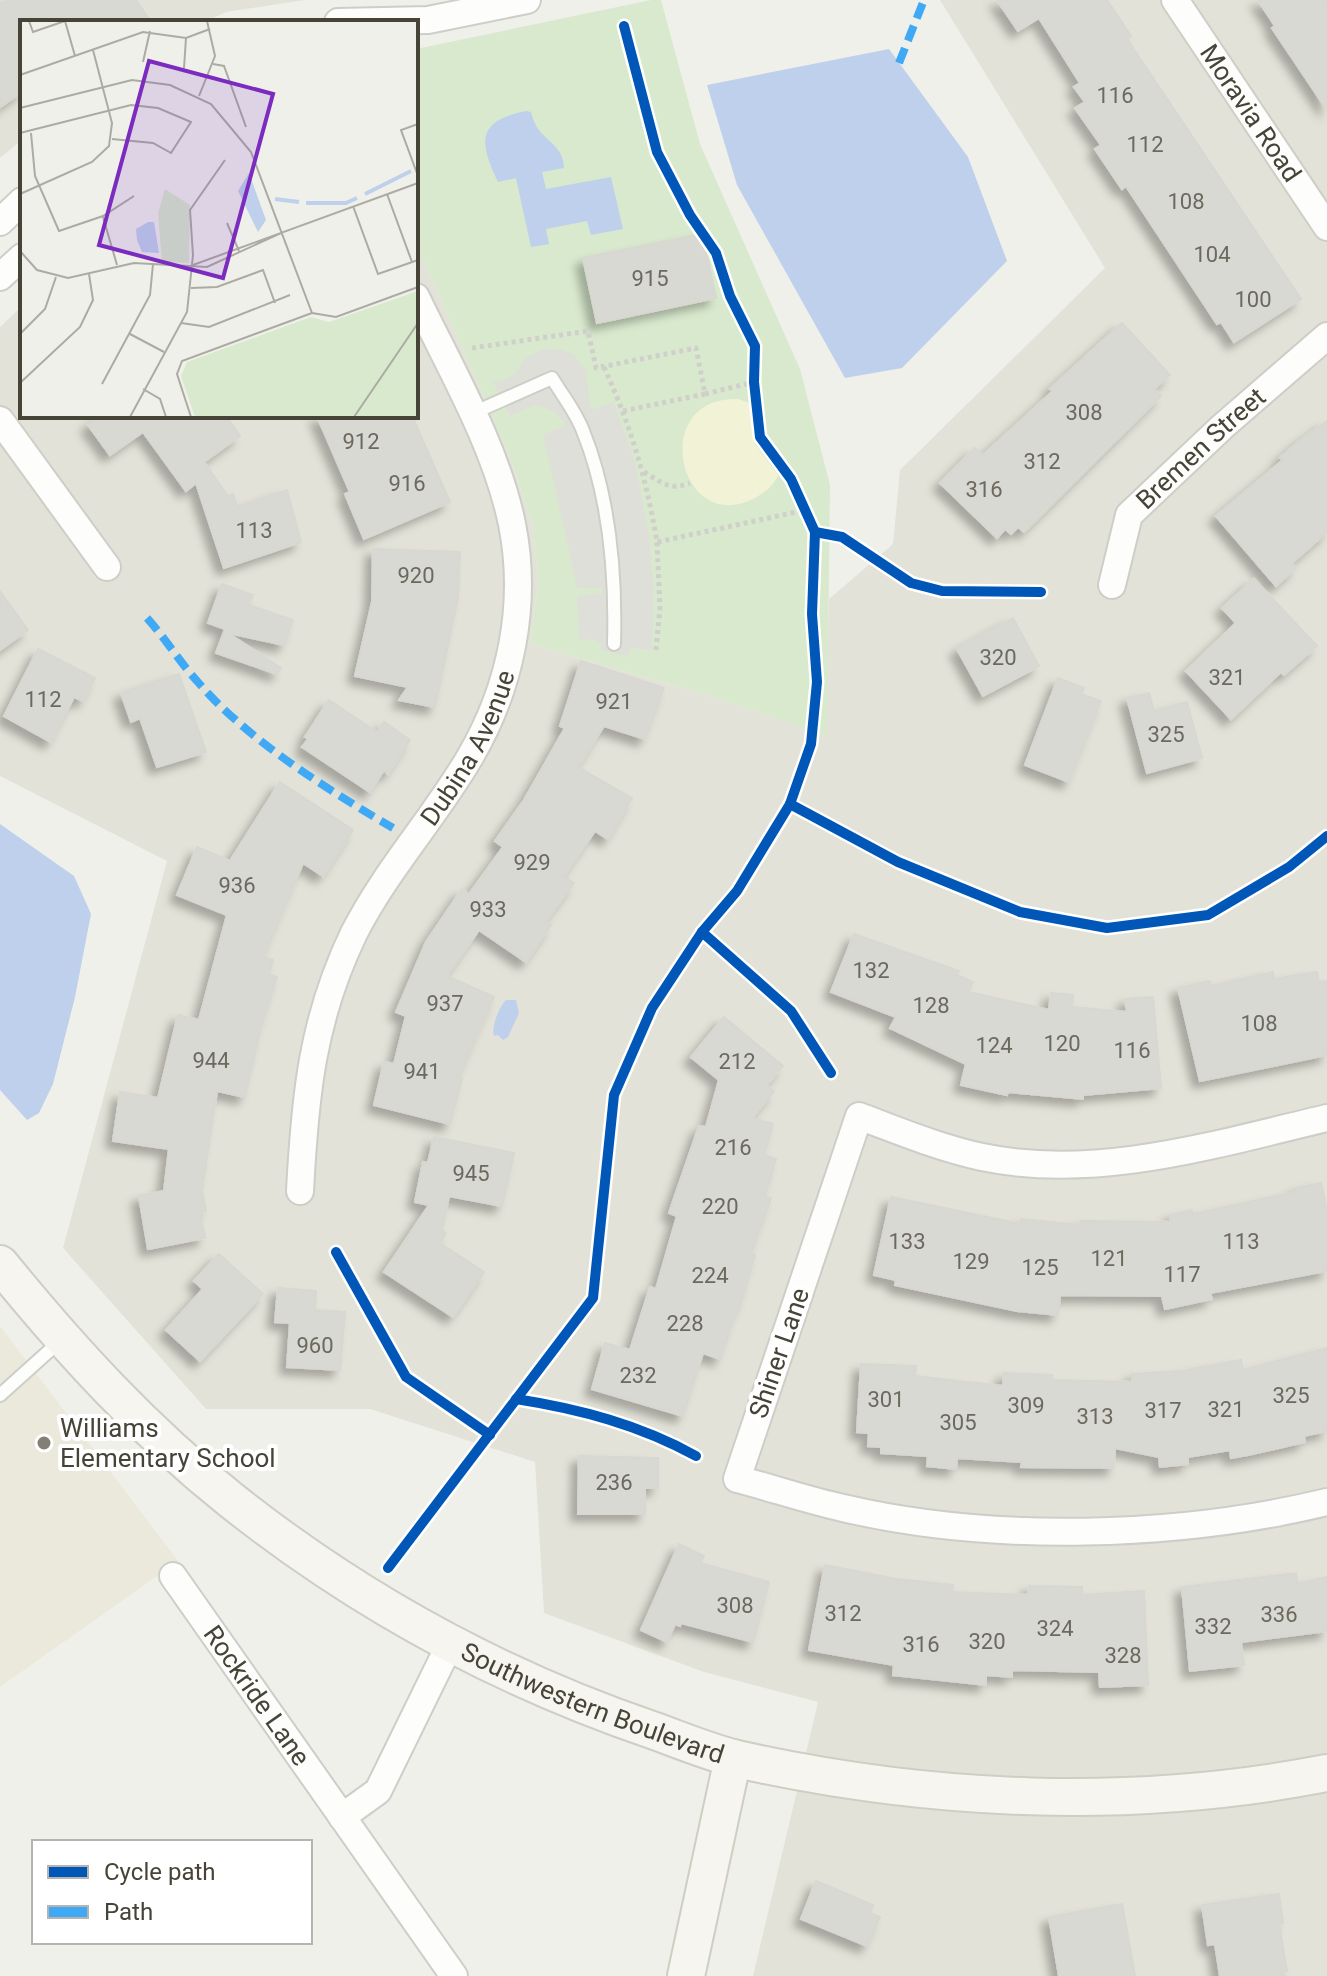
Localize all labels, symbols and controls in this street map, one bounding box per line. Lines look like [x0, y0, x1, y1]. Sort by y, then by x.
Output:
inset map [20, 20, 418, 418]
street label: Moravia Road [1194, 39, 1307, 187]
house number: 116 [1096, 83, 1134, 108]
house number: 112 [1126, 132, 1164, 157]
house number: 108 [1167, 189, 1205, 214]
house number: 104 [1193, 242, 1231, 267]
house number: 915 [631, 266, 669, 291]
house number: 100 [1234, 287, 1272, 312]
street label: Bremen Street [1130, 381, 1271, 515]
house number: 308 [1065, 400, 1103, 425]
house number: 912 [342, 429, 380, 454]
house number: 312 [1023, 449, 1061, 474]
house number: 916 [388, 471, 426, 496]
house number: 316 [965, 477, 1003, 502]
house number: 113 [235, 518, 273, 543]
house number: 920 [397, 563, 435, 588]
house number: 320 [979, 645, 1017, 670]
house number: 321 [1208, 665, 1246, 690]
street label: Dubina Avenue [414, 667, 521, 831]
house number: 112 [24, 687, 62, 712]
house number: 921 [595, 689, 633, 714]
house number: 325 [1147, 722, 1185, 747]
house number: 929 [513, 850, 551, 875]
house number: 936 [218, 873, 256, 898]
house number: 933 [469, 897, 507, 922]
house number: 132 [852, 958, 890, 983]
house number: 937 [426, 991, 464, 1016]
house number: 128 [912, 993, 950, 1018]
house number: 108 [1240, 1011, 1278, 1036]
house number: 120 [1043, 1031, 1081, 1056]
house number: 124 [975, 1033, 1013, 1058]
house number: 116 [1113, 1038, 1151, 1063]
house number: 944 [192, 1048, 230, 1073]
house number: 212 [718, 1049, 756, 1074]
house number: 941 [403, 1059, 441, 1084]
house number: 216 [714, 1135, 752, 1160]
house number: 945 [452, 1161, 490, 1186]
house number: 220 [701, 1194, 739, 1219]
house number: 133 [888, 1229, 926, 1254]
house number: 113 [1222, 1229, 1260, 1254]
house number: 121 [1090, 1246, 1128, 1271]
house number: 129 [952, 1249, 990, 1274]
house number: 125 [1021, 1255, 1059, 1280]
house number: 117 [1163, 1262, 1201, 1287]
house number: 224 [691, 1263, 729, 1288]
street label: Shiner Lane [743, 1284, 815, 1422]
house number: 228 [666, 1311, 704, 1336]
house number: 960 [296, 1333, 334, 1358]
house number: 232 [619, 1363, 657, 1388]
house number: 325 [1272, 1383, 1310, 1408]
house number: 301 [867, 1387, 905, 1412]
house number: 309 [1007, 1393, 1045, 1418]
house number: 321 [1207, 1397, 1245, 1422]
house number: 317 [1144, 1398, 1182, 1423]
house number: 313 [1076, 1404, 1114, 1429]
house number: 305 [939, 1410, 977, 1435]
place label: Williams Elementary School [60, 1413, 276, 1473]
marker: Williams Elementary School [35, 1434, 53, 1452]
house number: 236 [595, 1470, 633, 1495]
house number: 308 [716, 1593, 754, 1618]
house number: 312 [824, 1601, 862, 1626]
house number: 336 [1260, 1602, 1298, 1627]
house number: 332 [1194, 1614, 1232, 1639]
house number: 324 [1036, 1616, 1074, 1641]
street label: Rockride Lane [198, 1620, 316, 1771]
house number: 320 [968, 1629, 1006, 1654]
house number: 316 [902, 1632, 940, 1657]
street label: Southwestern Boulevard [456, 1636, 728, 1770]
house number: 328 [1104, 1643, 1142, 1668]
legend [32, 1840, 312, 1944]
text: Cycle path [104, 1858, 216, 1886]
text: Path [104, 1898, 153, 1926]

